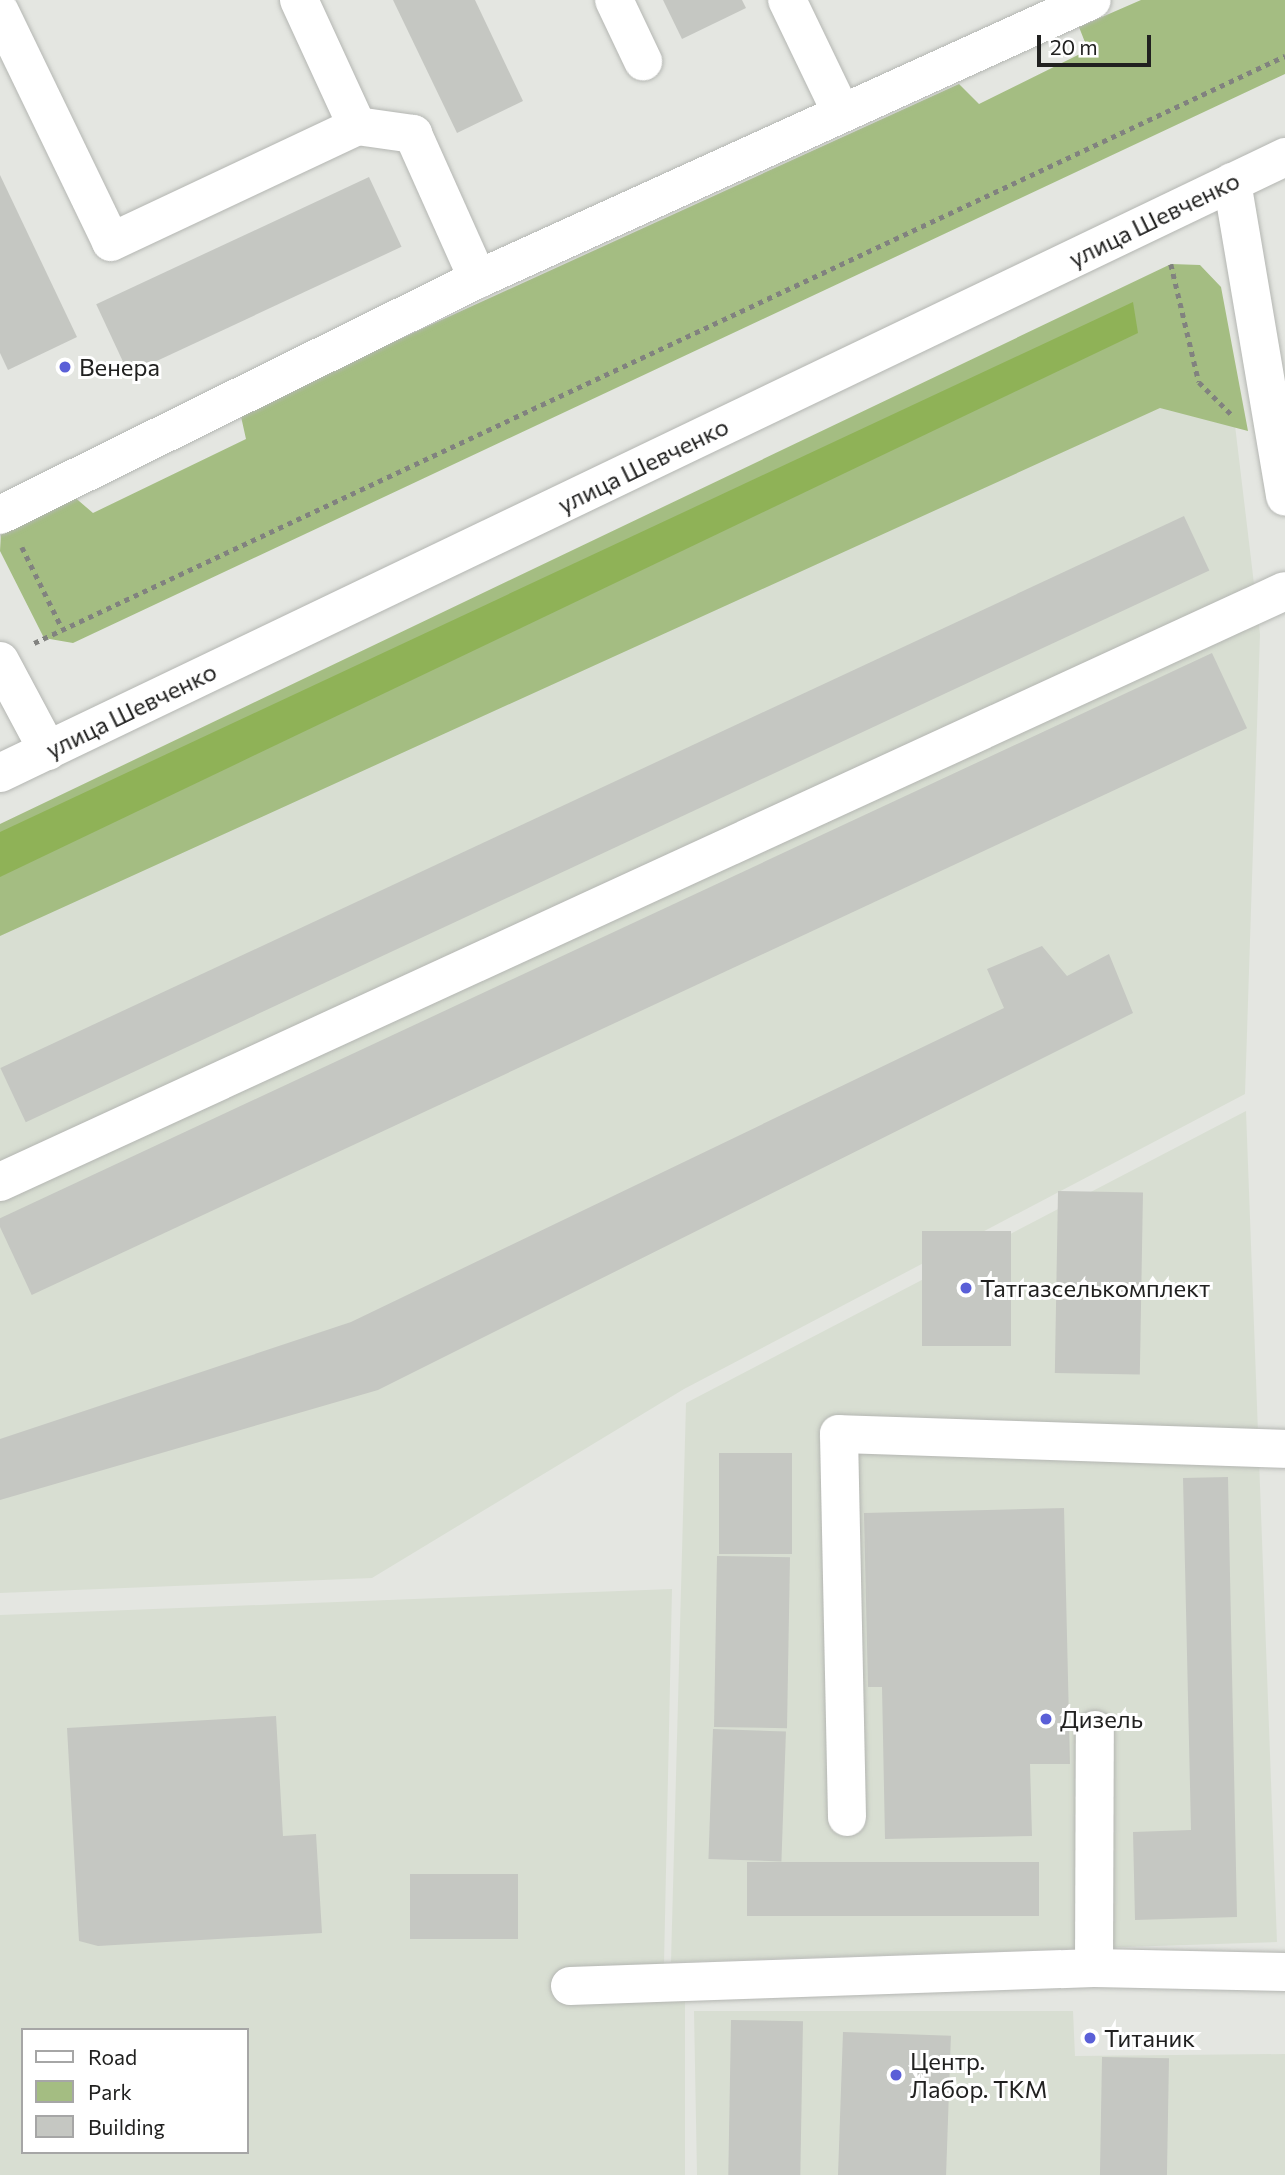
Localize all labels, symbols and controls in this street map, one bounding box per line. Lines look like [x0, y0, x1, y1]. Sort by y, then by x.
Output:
scale bar [1040, 21, 1154, 65]
text: 20 m [1050, 34, 1098, 59]
street label: улица Шевченко [1064, 165, 1244, 273]
place label: Венера [79, 353, 160, 381]
marker: Венера [57, 359, 73, 375]
street label: улица Шевченко [553, 411, 733, 519]
street label: улица Шевченко [41, 656, 221, 764]
place label: Татгазселькомплект [980, 1274, 1210, 1302]
marker: Татгазселькомплект [958, 1280, 974, 1296]
place label: Дизель [1060, 1705, 1143, 1733]
marker: Дизель [1038, 1711, 1054, 1727]
place label: Титаник [1104, 2024, 1195, 2052]
legend [21, 2028, 248, 2154]
marker: Титаник [1082, 2030, 1098, 2046]
text: Road [88, 2044, 137, 2069]
place label: Центр. Лабор. ТКМ [910, 2047, 1048, 2103]
marker: Центр. Лабор. ТКМ [888, 2067, 904, 2083]
text: Park [88, 2079, 132, 2104]
text: Building [88, 2114, 165, 2139]

